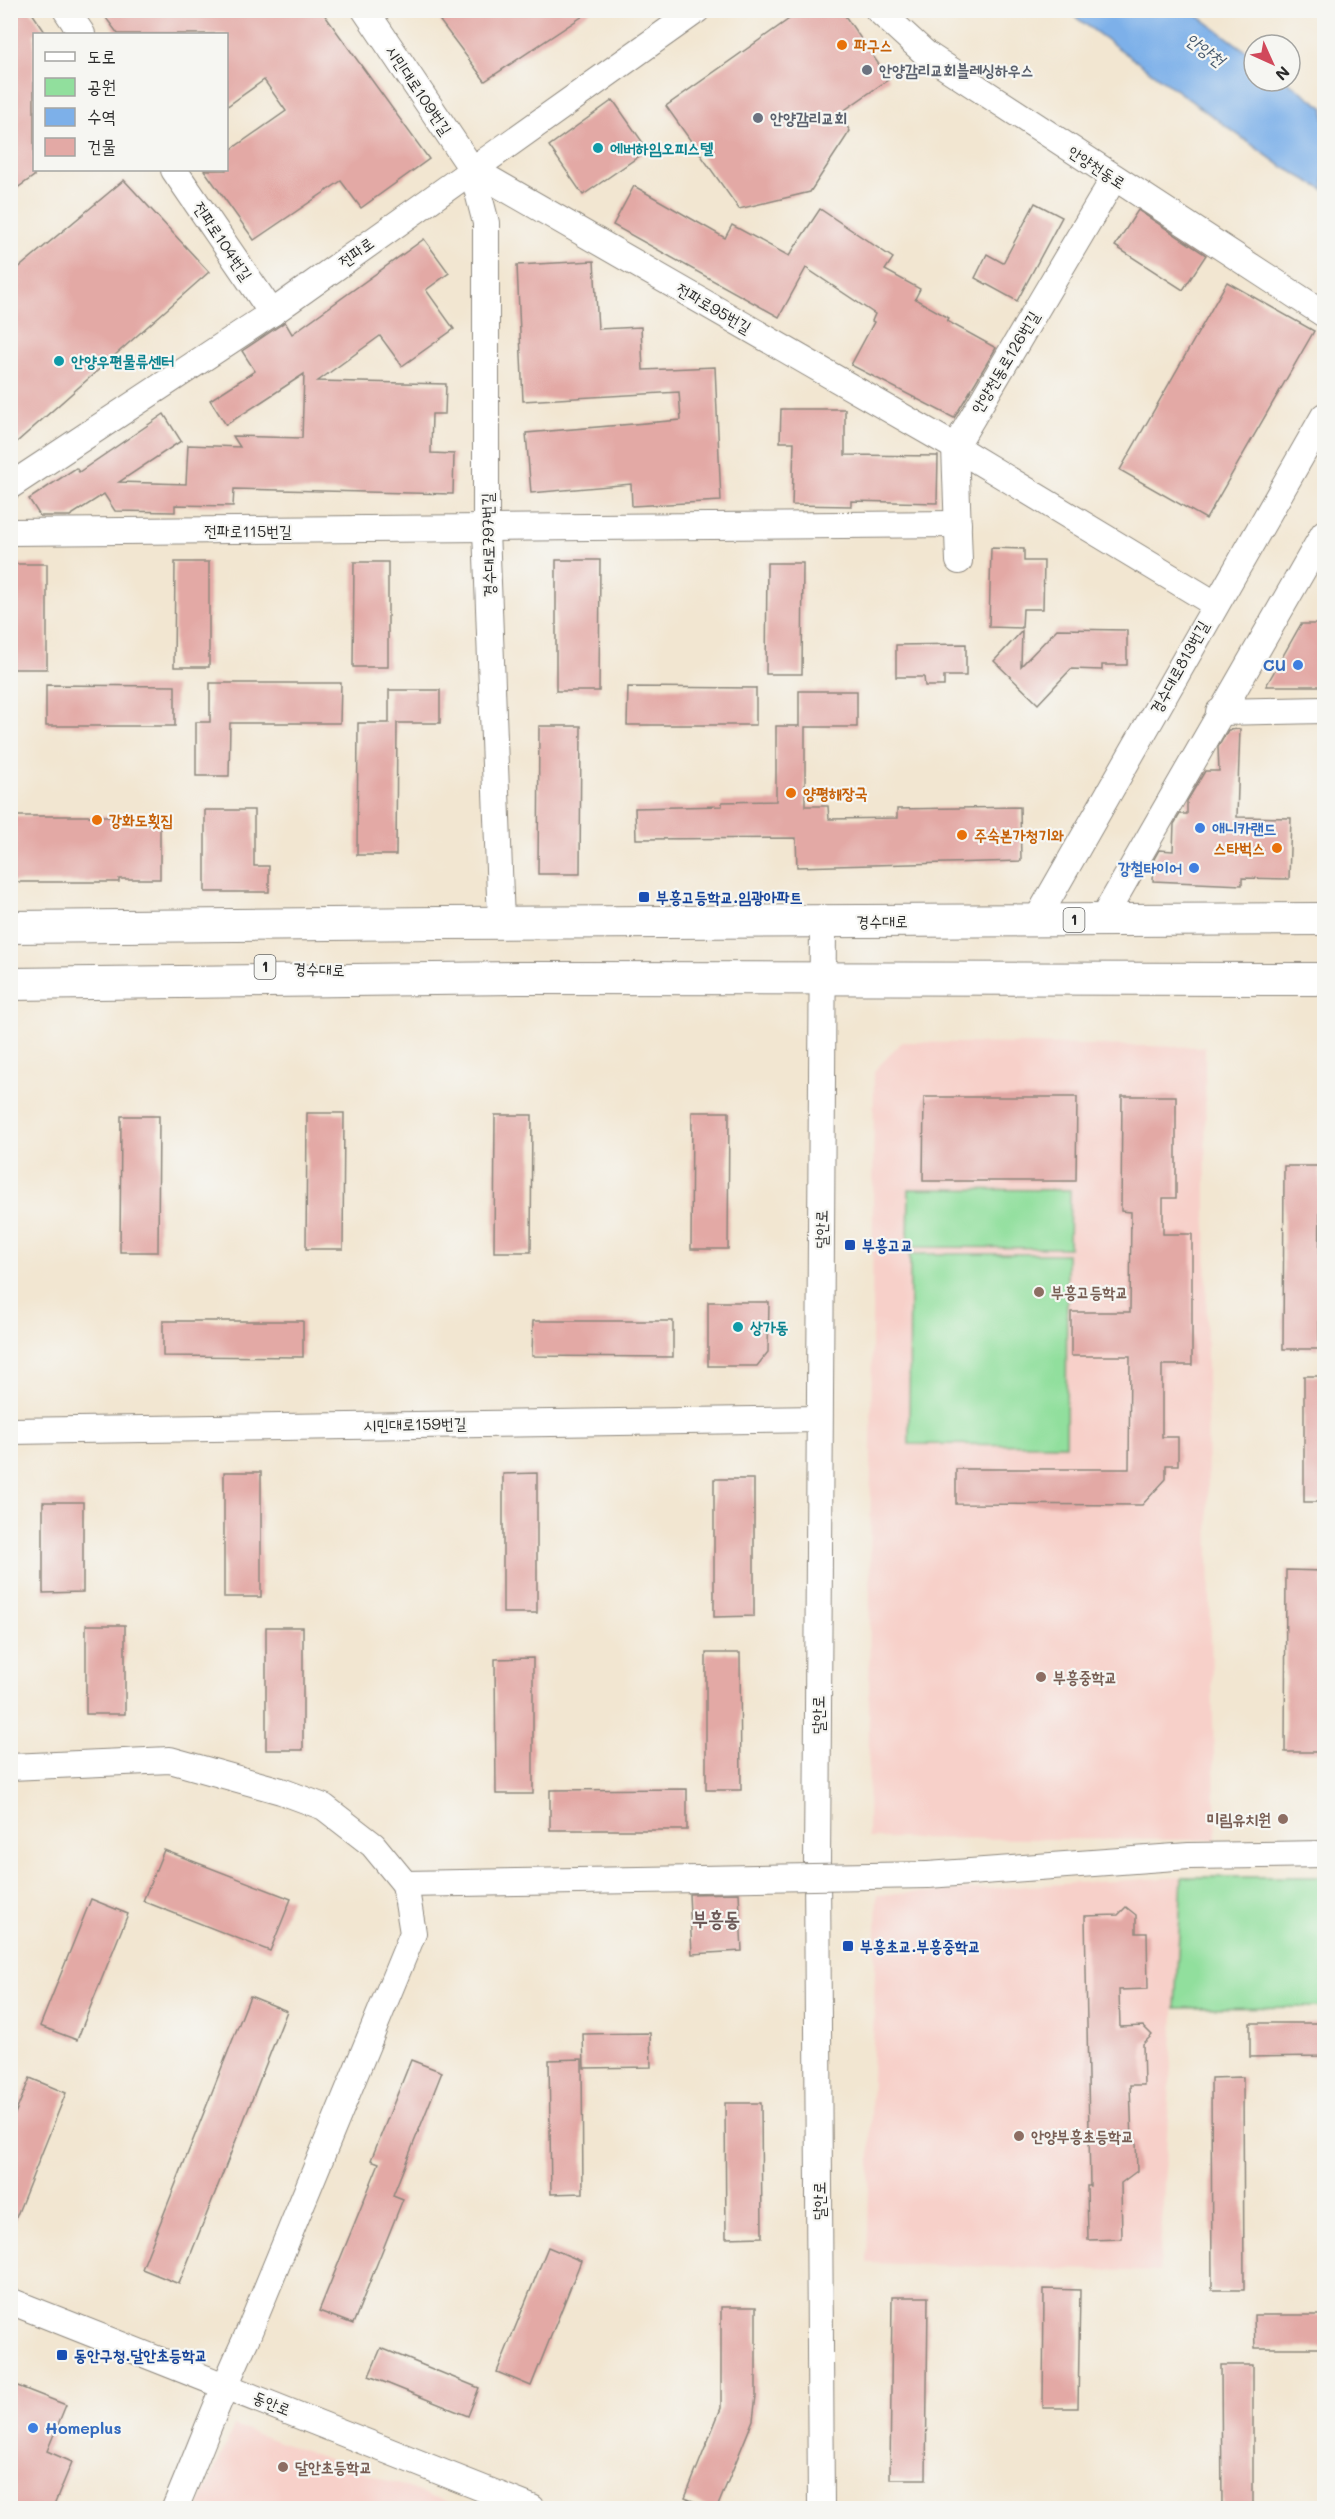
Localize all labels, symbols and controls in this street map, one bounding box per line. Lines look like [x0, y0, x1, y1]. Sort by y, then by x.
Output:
water label: 안양천 [1181, 27, 1231, 73]
legend [33, 33, 228, 171]
north arrow [1242, 33, 1302, 93]
place label: 파구스 [854, 34, 893, 55]
marker: 파구스 [835, 38, 849, 52]
street label: 시민대로109번길 [382, 41, 457, 139]
text: 도로 [87, 44, 116, 68]
place label: 안양감리교회블레싱하우스 [879, 59, 1034, 80]
text: N [1271, 62, 1295, 86]
marker: 안양감리교회블레싱하우스 [860, 63, 874, 77]
text: 공원 [87, 74, 116, 98]
text: 수역 [87, 104, 116, 128]
place label: 안양감리교회 [770, 107, 847, 128]
marker: 안양감리교회 [751, 111, 765, 125]
text: 건물 [87, 134, 116, 158]
place label: 에버하임오피스텔 [610, 137, 714, 158]
street label: 안양천동로 [1065, 140, 1130, 193]
marker: 에버하임오피스텔 [591, 141, 605, 155]
street label: 전파로104번길 [189, 197, 258, 284]
street label: 전파로 [334, 232, 378, 271]
street label: 전파로95번길 [673, 278, 756, 338]
street label: 안양천동로126번길 [966, 307, 1043, 417]
place label: 안양우편물류센터 [71, 350, 174, 371]
marker: 안양우편물류센터 [52, 354, 66, 368]
street label: 경수대로797번길 [476, 492, 499, 597]
street label: 전파로115번길 [204, 520, 292, 541]
street label: 경수대로813번길 [1144, 616, 1213, 717]
place label: CU [1263, 654, 1286, 675]
marker: CU [1291, 658, 1305, 672]
place label: 양평해장국 [803, 782, 868, 803]
marker: 양평해장국 [784, 786, 798, 800]
place label: 강화도횟집 [109, 809, 173, 830]
marker: 강화도횟집 [90, 813, 104, 827]
place label: 애니카랜드 [1212, 817, 1277, 838]
marker: 애니카랜드 [1193, 821, 1207, 835]
place label: 주숙본가청기와 [974, 824, 1064, 845]
marker: 주숙본가청기와 [955, 828, 969, 842]
place label: 스타벅스 [1214, 837, 1265, 858]
marker: 스타벅스 [1270, 841, 1284, 855]
place label: 강철타이어 [1118, 857, 1182, 878]
marker: 강철타이어 [1187, 861, 1201, 875]
place label: 부흥고등학교.임광아파트 [656, 886, 803, 907]
marker: 부흥고등학교.임광아파트 [637, 890, 651, 904]
road number: 1 [1064, 908, 1084, 932]
street label: 경수대로 [856, 910, 908, 931]
road number: 1 [254, 955, 276, 979]
street label: 경수대로 [293, 957, 345, 980]
street label: 달안로 [810, 1209, 831, 1248]
place label: 부흥고교 [862, 1234, 914, 1255]
marker: 부흥고교 [843, 1238, 857, 1252]
place label: 부흥고등학교 [1051, 1281, 1128, 1302]
marker: 부흥고등학교 [1032, 1285, 1046, 1299]
place label: 상가동 [750, 1316, 789, 1337]
marker: 상가동 [731, 1320, 745, 1334]
street label: 시민대로159번길 [363, 1412, 467, 1435]
place label: 부흥중학교 [1053, 1666, 1117, 1687]
marker: 부흥중학교 [1034, 1670, 1048, 1684]
street label: 달안로 [807, 1696, 828, 1734]
place label: 미림유치원 [1207, 1808, 1271, 1829]
marker: 미림유치원 [1276, 1812, 1290, 1826]
district label: 부흥동 [692, 1905, 740, 1931]
place label: 부흥초교.부흥중학교 [860, 1935, 981, 1956]
marker: 부흥초교.부흥중학교 [841, 1939, 855, 1953]
place label: 안양부흥초등학교 [1031, 2125, 1134, 2146]
marker: 안양부흥초등학교 [1012, 2129, 1026, 2143]
street label: 달안로 [808, 2182, 829, 2220]
place label: 동안구청.달안초등학교 [74, 2344, 208, 2365]
marker: 동안구청.달안초등학교 [55, 2348, 69, 2362]
street label: 동안로 [250, 2386, 294, 2420]
place label: Homeplus [45, 2417, 121, 2438]
marker: Homeplus [26, 2421, 40, 2435]
place label: 달안초등학교 [295, 2456, 372, 2477]
marker: 달안초등학교 [276, 2460, 290, 2474]

